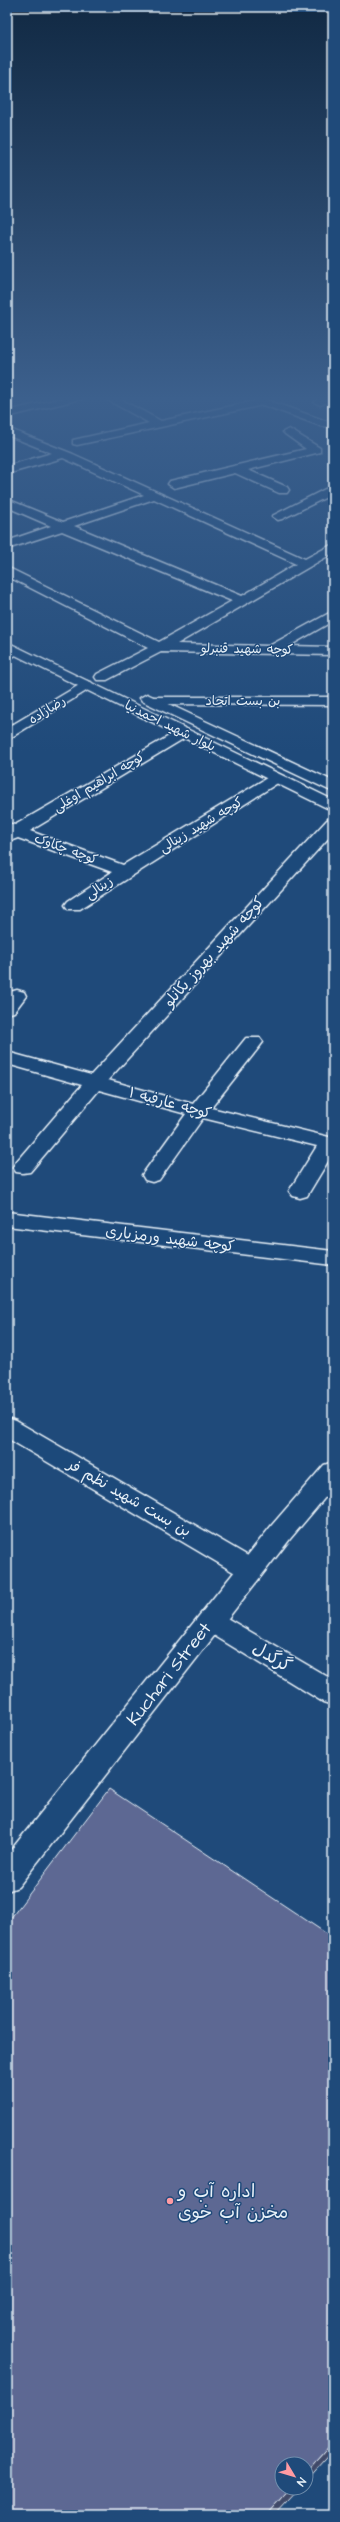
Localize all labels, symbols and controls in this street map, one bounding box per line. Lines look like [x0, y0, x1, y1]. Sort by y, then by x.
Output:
street label: کوچه شهید قنبرلو [200, 639, 294, 659]
street label: رضازاده [25, 692, 69, 728]
street label: بن بست اتحاد [206, 692, 280, 710]
street label: بلوار شهید احمدنیا [122, 696, 218, 756]
street label: کوچه ابراهیم اوغلی [50, 747, 149, 817]
street label: کوچه شهید زینالی [156, 793, 247, 857]
street label: کوچه چکاوک [32, 829, 101, 869]
street label: زینالی [82, 872, 116, 904]
street label: کوچه شهید بهروز یکانلو [158, 892, 269, 1012]
street label: کوچه عارفیه ۱ [126, 1082, 214, 1124]
street label: کوچه شهید ورمزیاری [104, 1221, 236, 1257]
street label: بن بست شهید نظم فر [61, 1453, 195, 1543]
street label: Kuchari Street [121, 1617, 218, 1731]
street label: گرگدل [248, 1636, 297, 1679]
place label: اداره آب و مخزن آب خوی [176, 2179, 288, 2225]
marker: اداره آب و مخزن آب خوی [165, 2196, 175, 2206]
north arrow [274, 2456, 314, 2496]
text: N [293, 2475, 310, 2489]

